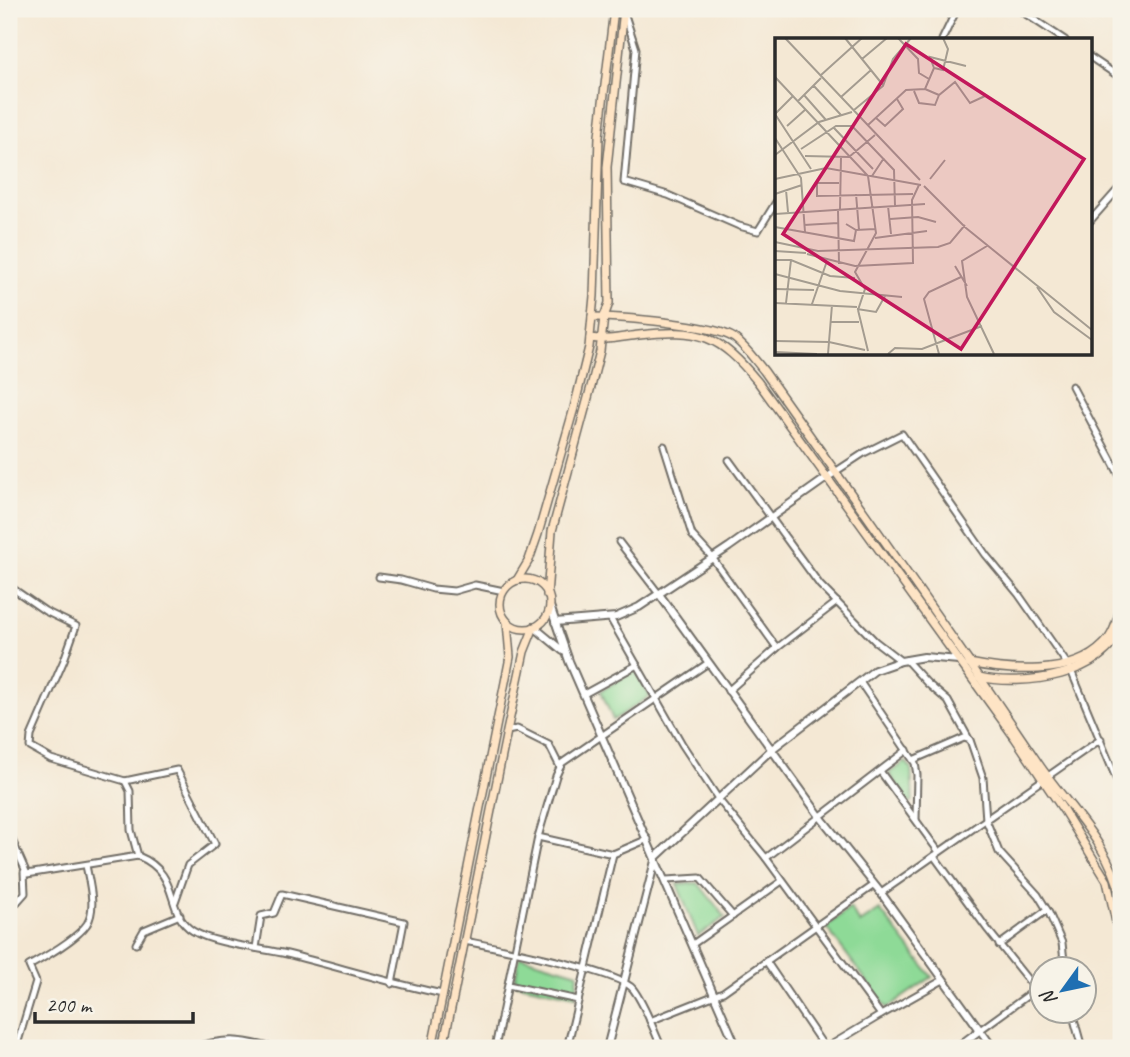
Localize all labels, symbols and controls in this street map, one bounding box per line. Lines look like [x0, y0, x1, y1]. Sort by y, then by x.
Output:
inset map [775, 38, 1092, 355]
north arrow [1028, 956, 1098, 1026]
scale bar [35, 980, 192, 1024]
text: N [1035, 985, 1063, 1010]
text: 200 m [46, 992, 93, 1018]

